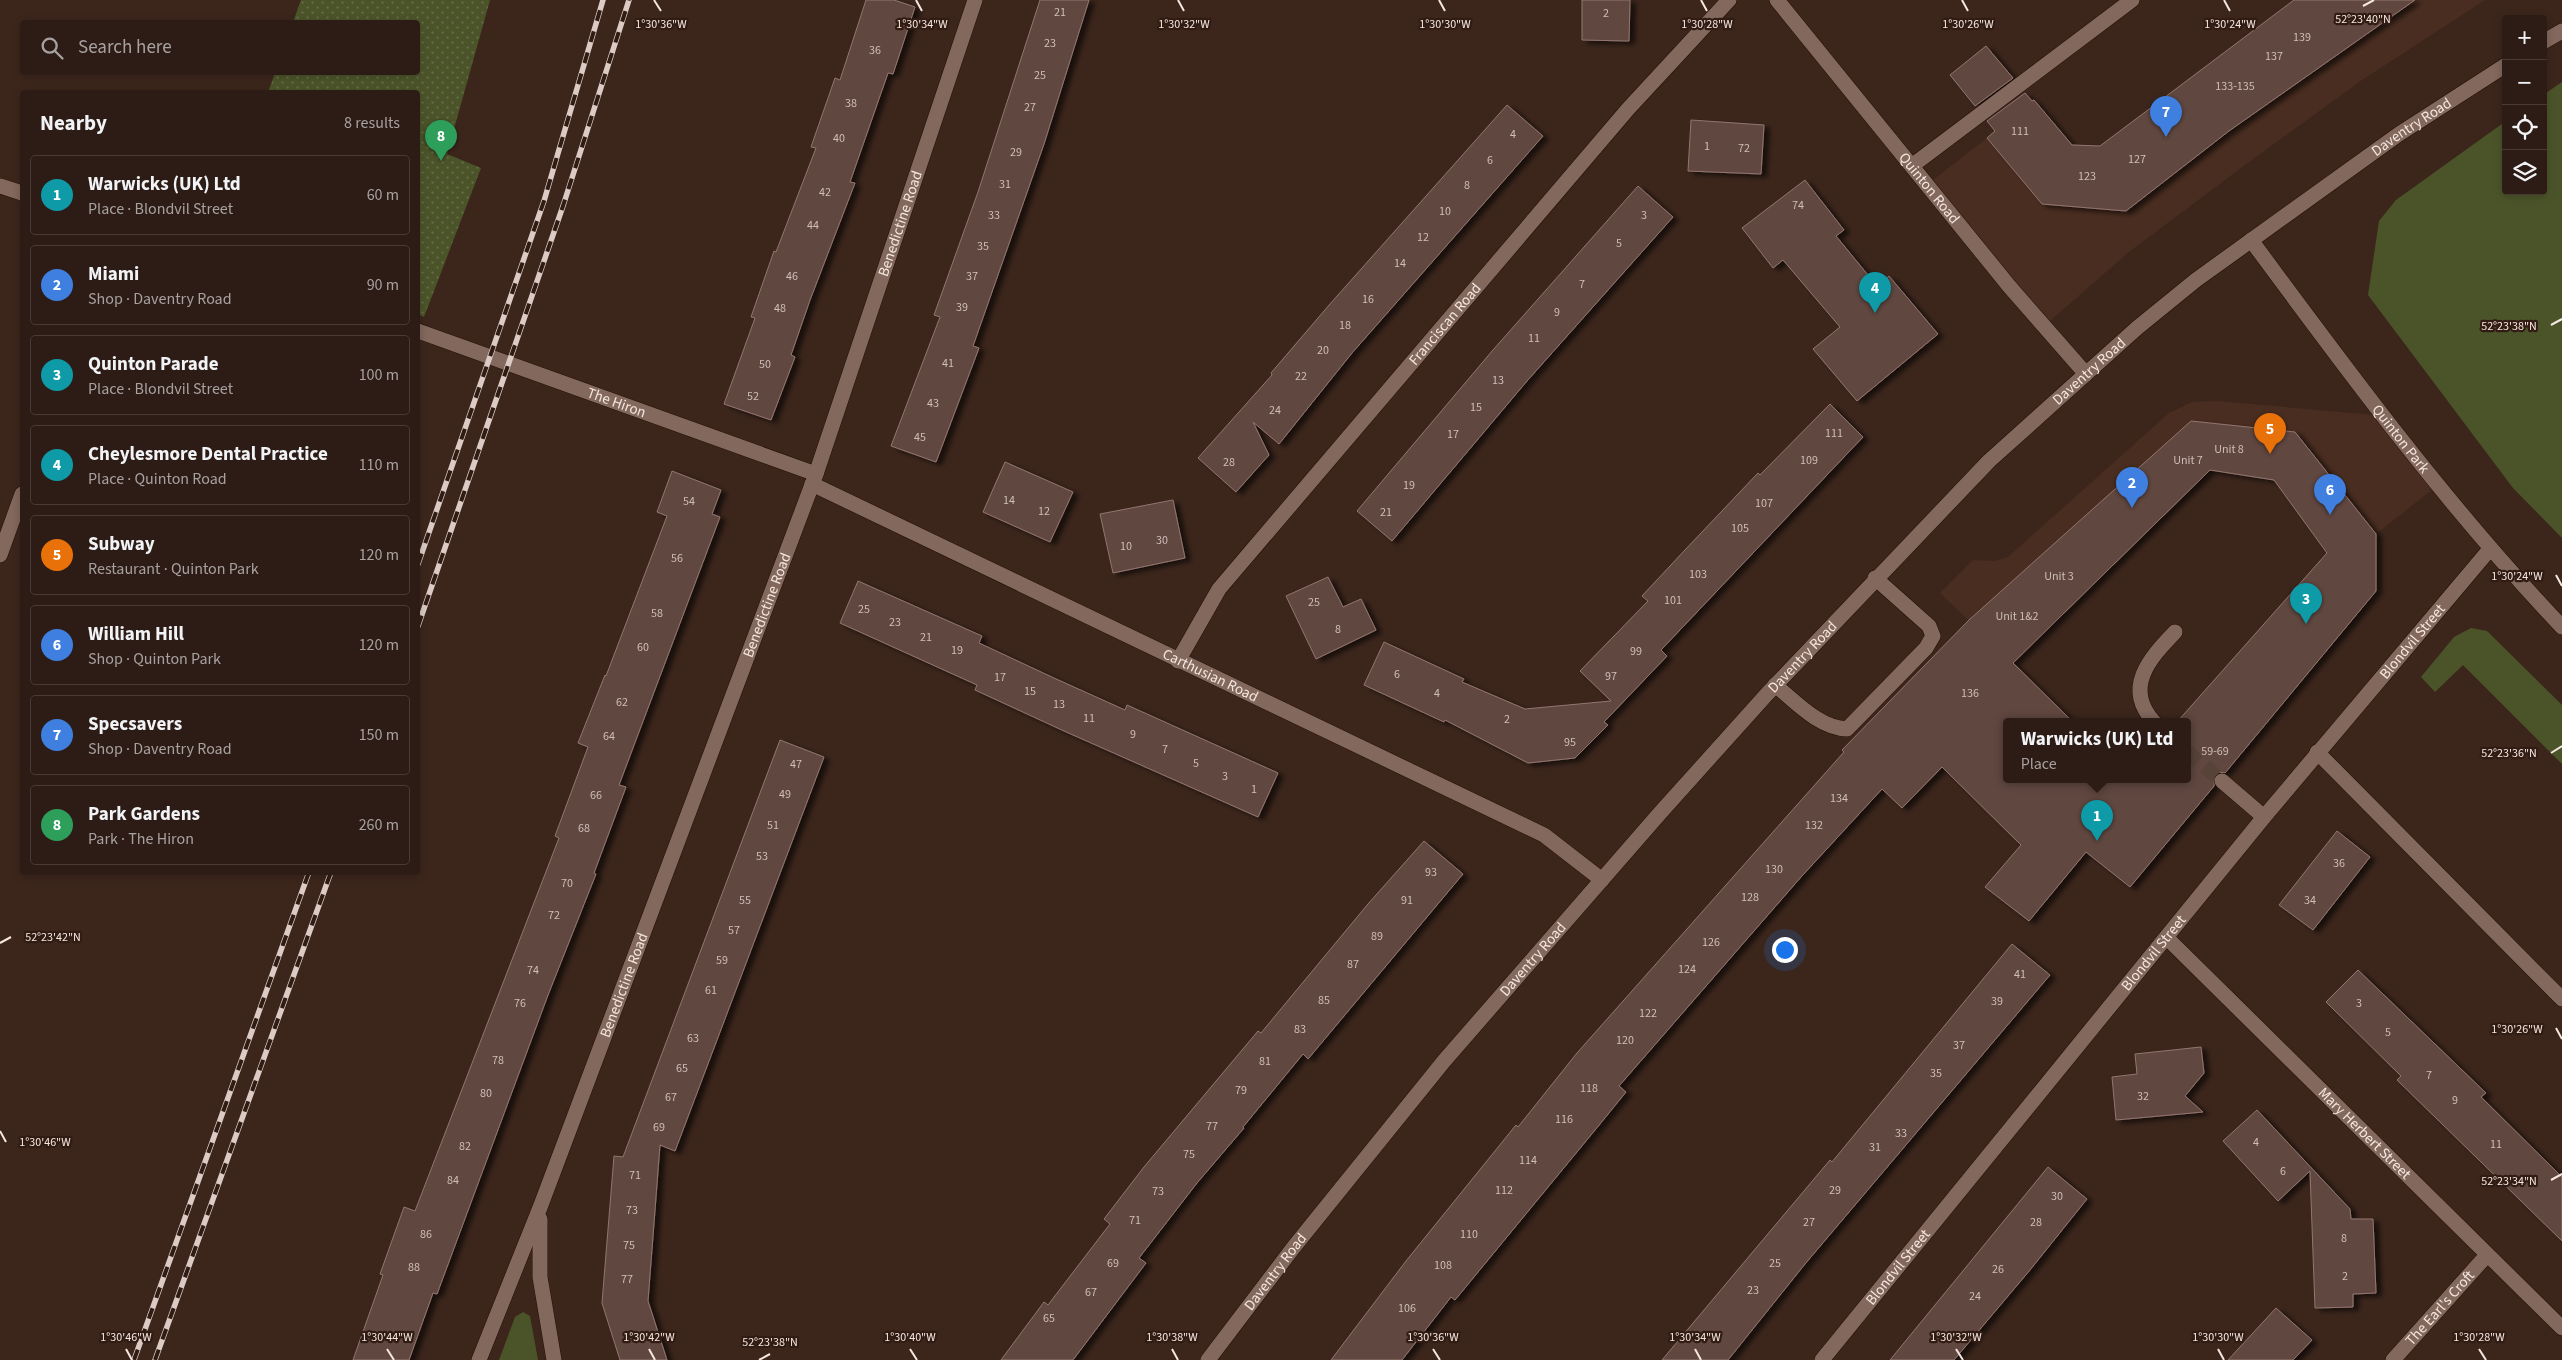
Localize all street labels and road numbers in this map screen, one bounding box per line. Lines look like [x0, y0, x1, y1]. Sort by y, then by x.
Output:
street label: Daventry Road [2367, 92, 2455, 161]
street label: Quinton Road [1894, 148, 1965, 228]
street label: Benedictine Road [872, 168, 927, 279]
street label: Franciscan Road [1404, 278, 1486, 370]
street label: Daventry Road [2048, 333, 2130, 410]
street label: The Hiron [584, 382, 649, 423]
street label: Quinton Park [2367, 400, 2435, 478]
street label: Benedictine Road [737, 550, 796, 660]
street label: Blondvil Street [2374, 599, 2450, 683]
street label: Daventry Road [1763, 616, 1842, 698]
street label: Carthusian Road [1159, 643, 1262, 707]
street label: Blondvil Street [2116, 910, 2191, 995]
street label: Daventry Road [1494, 917, 1571, 1001]
street label: Benedictine Road [595, 930, 653, 1040]
street label: Mary Herbert Street [2314, 1083, 2416, 1184]
street label: Blondvil Street [1860, 1224, 1935, 1309]
street label: Daventry Road [1239, 1229, 1312, 1315]
street label: The Earl's Croft [2400, 1266, 2479, 1350]

